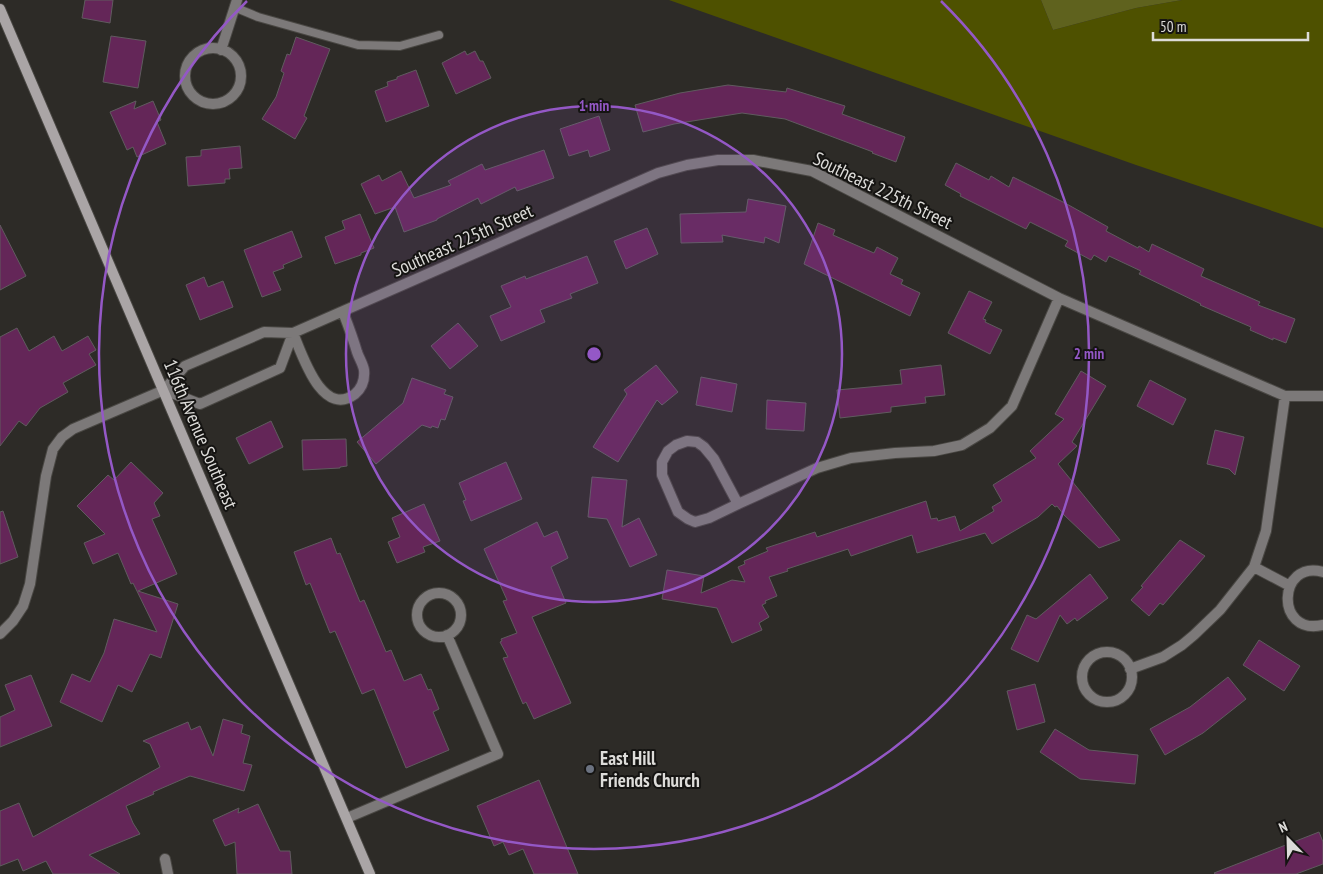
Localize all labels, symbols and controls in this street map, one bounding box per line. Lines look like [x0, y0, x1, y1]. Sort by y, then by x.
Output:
scale bar [1153, 10, 1308, 42]
text: 50 m [1160, 17, 1186, 36]
text: 1 min [579, 96, 609, 115]
street label: Southeast 225th Street [809, 146, 957, 234]
street label: Southeast 225th Street [388, 198, 537, 282]
text: 2 min [1074, 344, 1104, 363]
centre of rings [585, 345, 603, 363]
street label: 116th Avenue Southeast [159, 356, 244, 513]
place label: East Hill Friends Church [600, 746, 700, 792]
marker: East Hill Friends Church [584, 763, 596, 775]
north arrow [1263, 814, 1313, 864]
text: N [1276, 817, 1290, 837]

